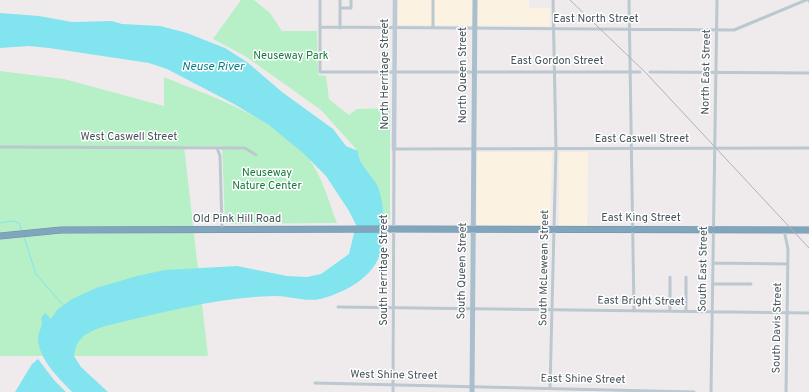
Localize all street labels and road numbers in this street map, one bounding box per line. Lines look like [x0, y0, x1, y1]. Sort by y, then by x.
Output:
street label: East North Street [553, 13, 639, 27]
street label: North Herritage Street [379, 19, 393, 129]
street label: North Queen Street [457, 27, 471, 123]
street label: North East Street [700, 29, 714, 115]
street label: East Gordon Street [510, 55, 604, 69]
street label: West Caswell Street [81, 131, 177, 145]
street label: East Caswell Street [595, 133, 689, 147]
street label: South McLewean Street [537, 210, 553, 326]
street label: East King Street [601, 212, 681, 226]
street label: Old Pink Hill Road [193, 213, 281, 227]
street label: South Herritage Street [378, 214, 392, 326]
street label: South Queen Street [456, 222, 470, 320]
street label: South East Street [697, 226, 711, 312]
street label: South Davis Street [771, 282, 785, 374]
street label: East Bright Street [597, 295, 685, 309]
street label: West Shine Street [350, 369, 438, 383]
street label: East Shine Street [540, 373, 626, 387]

